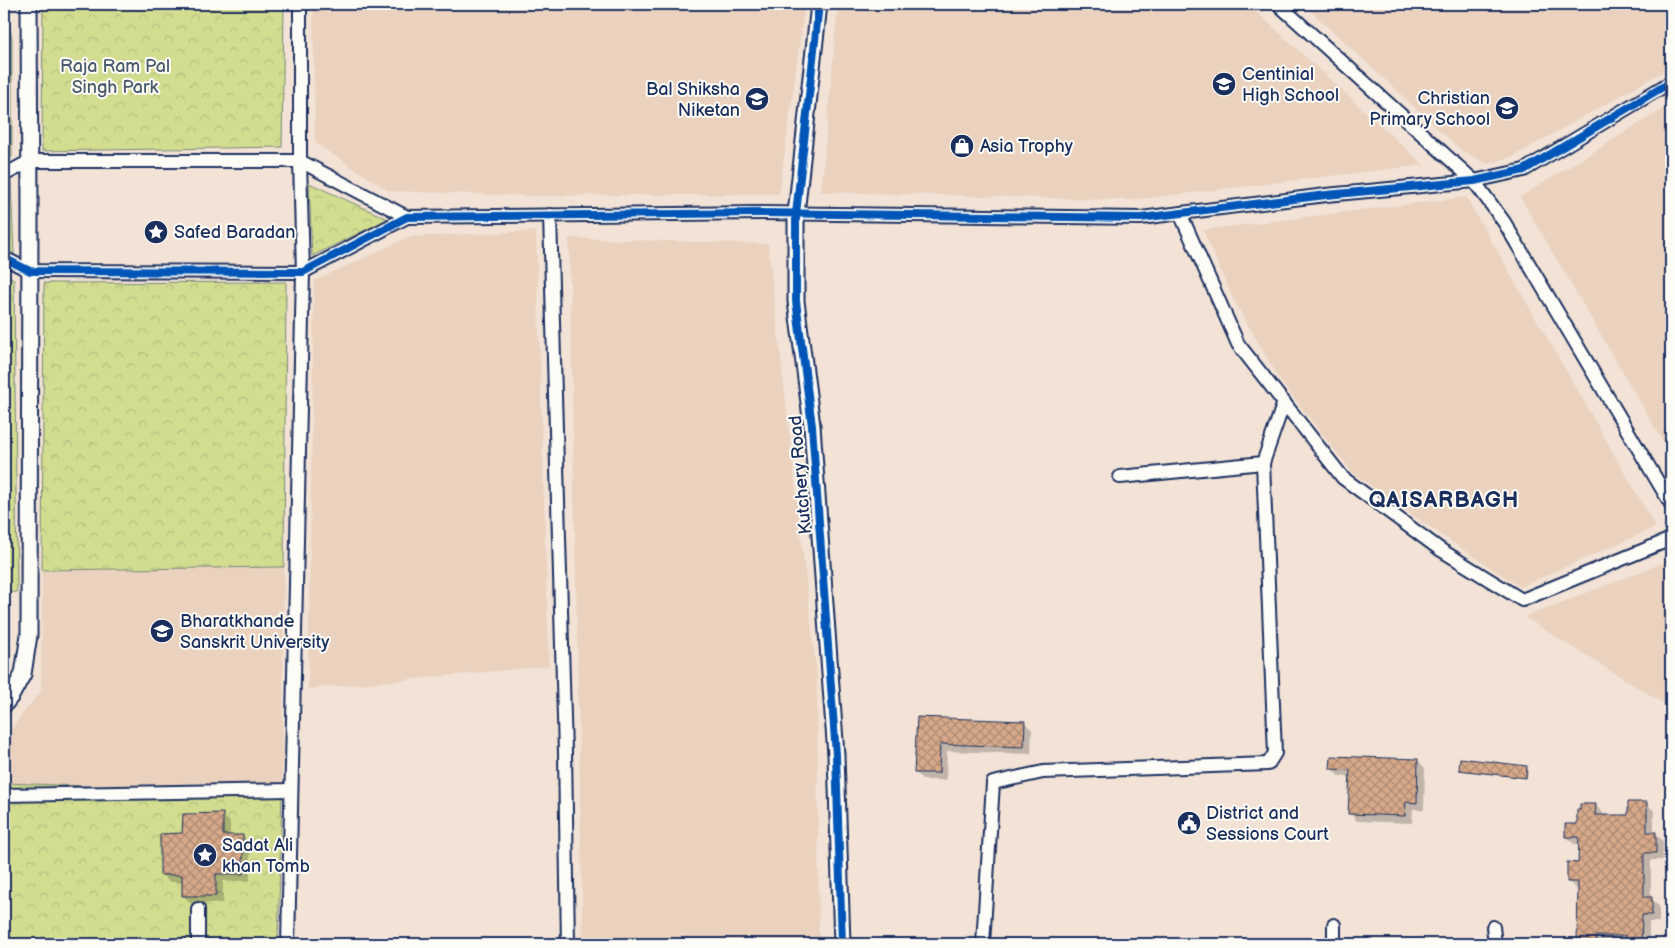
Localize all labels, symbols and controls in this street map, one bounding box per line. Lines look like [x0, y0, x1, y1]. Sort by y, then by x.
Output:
park label: Raja Ram Pal Singh Park [60, 56, 170, 98]
place label: Centinial High School [1242, 64, 1339, 106]
school or university icon: Centinial High School [1211, 71, 1237, 97]
place label: Bal Shiksha Niketan [646, 79, 740, 121]
school or university icon: Bal Shiksha Niketan [744, 86, 770, 112]
place label: Christian Primary School [1369, 88, 1490, 130]
school or university icon: Christian Primary School [1494, 95, 1520, 121]
shop icon: Asia Trophy [949, 133, 975, 159]
place label: Asia Trophy [980, 136, 1074, 157]
place icon: Safed Baradan [143, 219, 169, 245]
place label: Safed Baradan [174, 222, 295, 243]
street label: Kutchery Road [785, 415, 816, 535]
district label: QAISARBAGH [1369, 487, 1519, 514]
place label: Bharatkhande Sanskrit University [180, 611, 330, 653]
school or university icon: Bharatkhande Sanskrit University [149, 618, 175, 644]
place label: District and Sessions Court [1206, 803, 1329, 845]
public building icon: District and Sessions Court [1176, 810, 1202, 836]
place label: Sadat Ali khan Tomb [222, 835, 310, 877]
place icon: Sadat Ali khan Tomb [192, 842, 218, 868]

